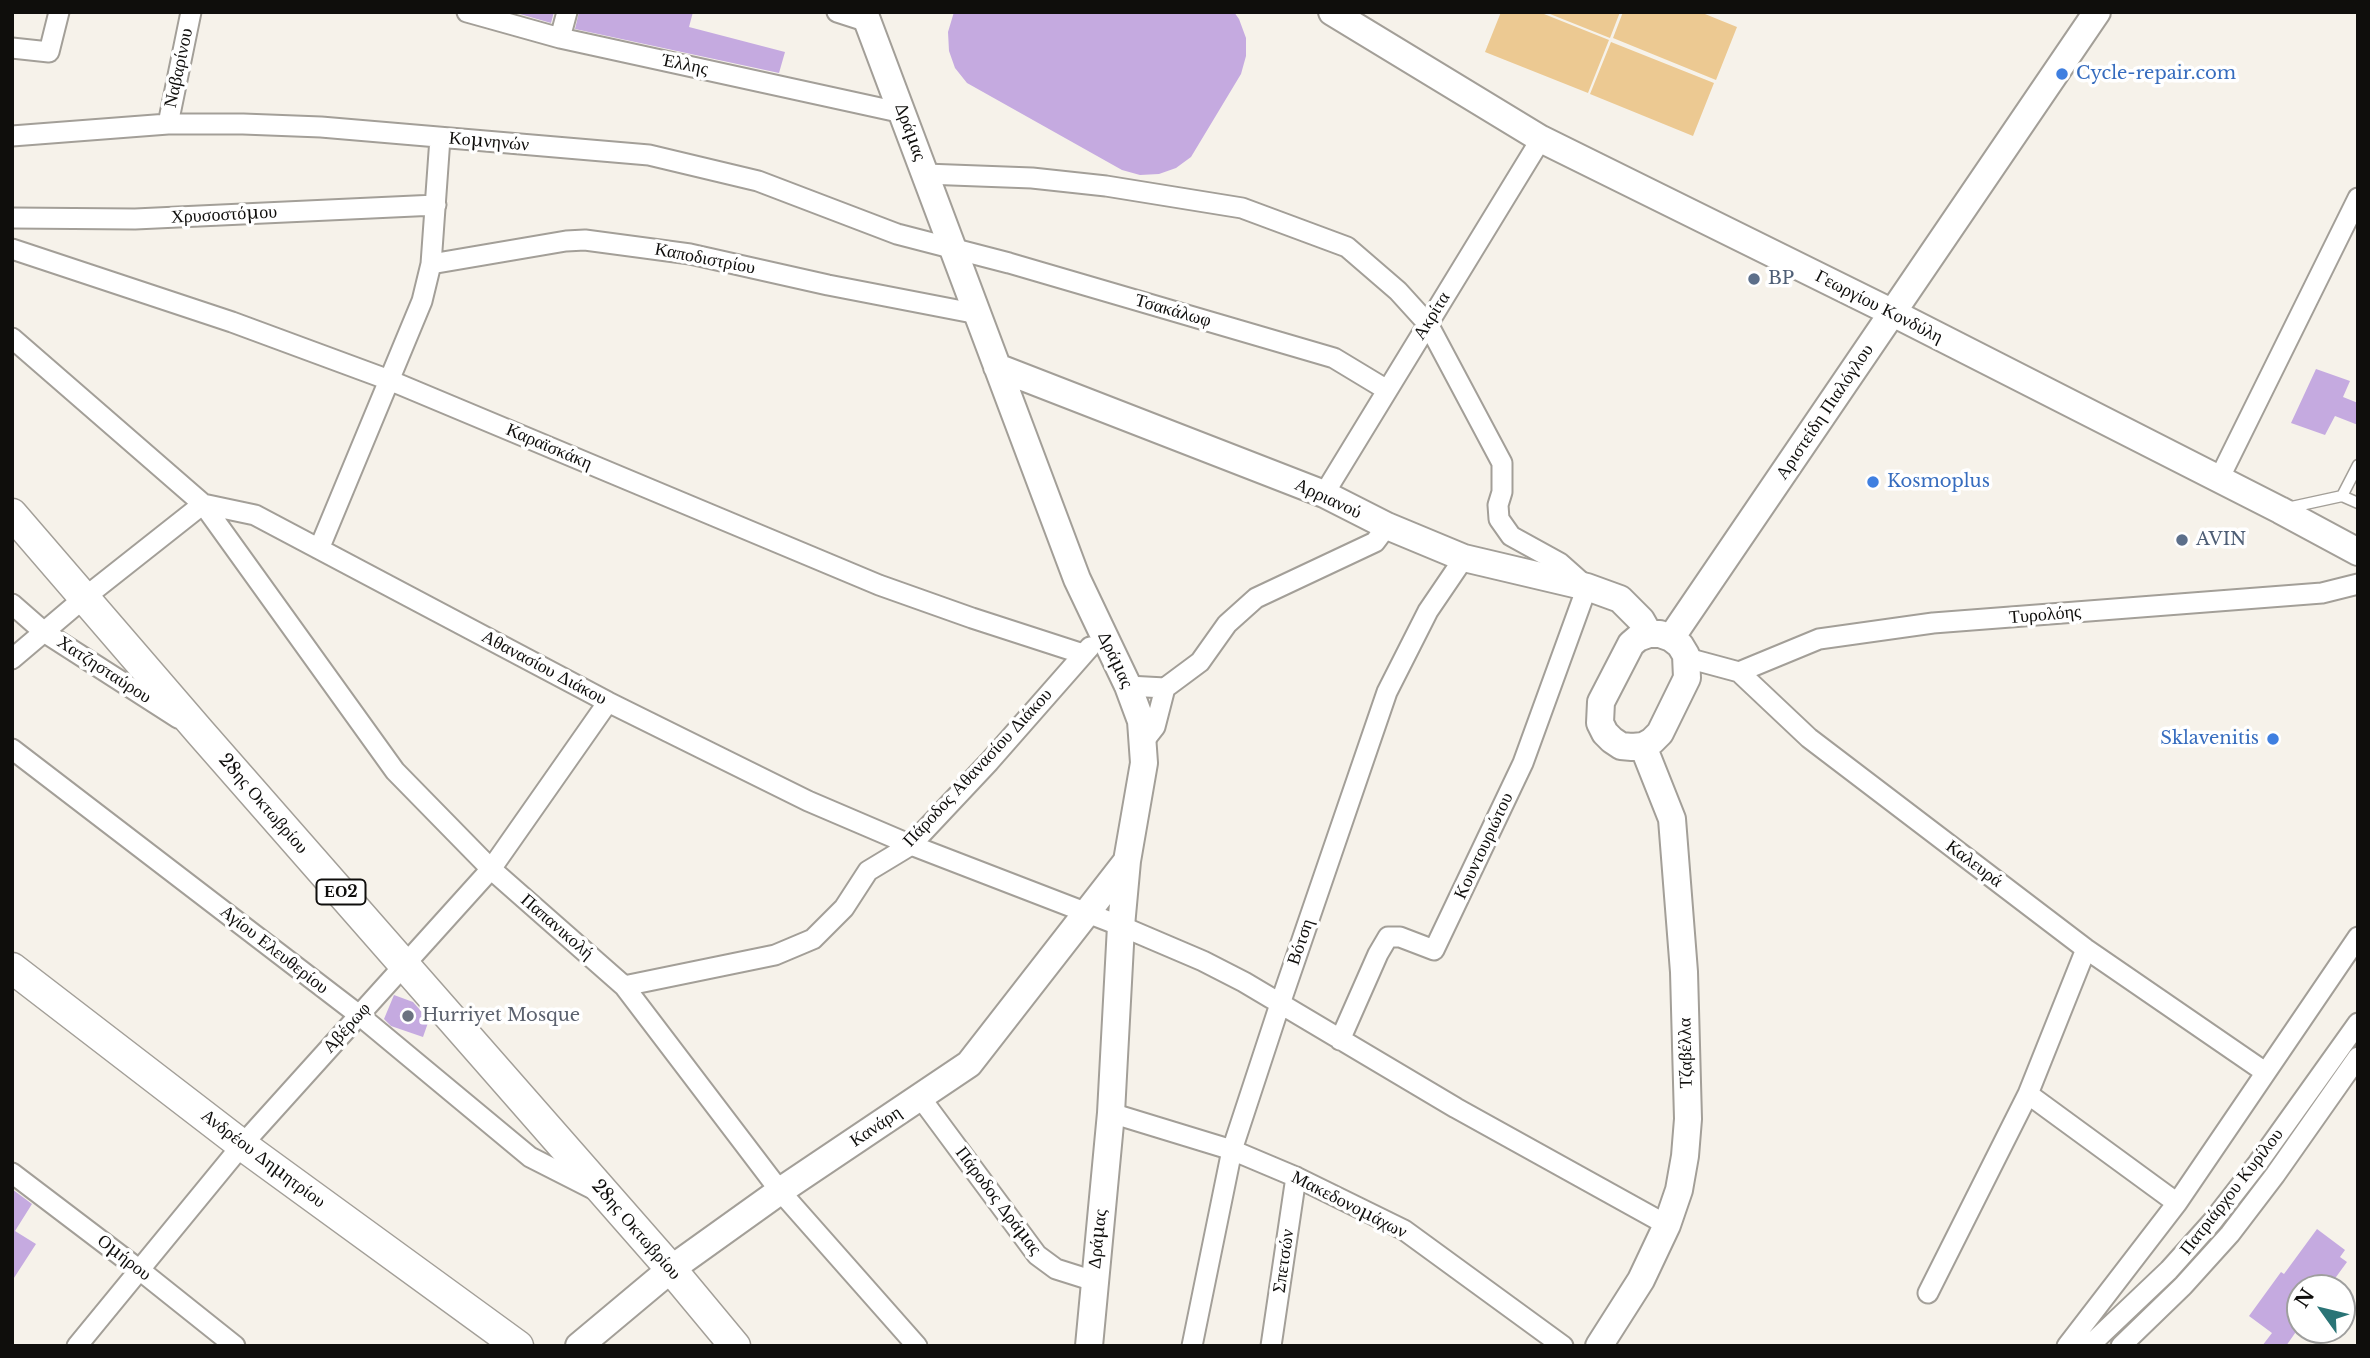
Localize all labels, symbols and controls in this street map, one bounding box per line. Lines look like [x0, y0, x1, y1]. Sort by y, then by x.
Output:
street label: Ναβαρίνου [160, 26, 198, 110]
street label: Έλλης [660, 50, 710, 80]
place label: Cycle-repair.com [2076, 63, 2236, 85]
marker: Cycle-repair.com [2054, 66, 2070, 82]
street label: Δράμας [890, 100, 930, 164]
street label: Κομνηνών [448, 128, 530, 156]
street label: Χρυσοστόμου [170, 201, 278, 229]
street label: Καποδιστρίου [653, 239, 757, 279]
street label: Γεωργίου Κονδύλη [1812, 266, 1946, 348]
place label: BP [1768, 268, 1794, 290]
marker: BP [1746, 271, 1762, 287]
street label: Ακρίτα [1409, 288, 1455, 344]
street label: Τσακάλωφ [1132, 290, 1214, 332]
street label: Αριστείδη Πιαλόγλου [1772, 340, 1878, 484]
street label: Καραϊσκάκη [503, 419, 595, 475]
place label: Kosmoplus [1887, 471, 1990, 493]
street label: Αρριανού [1291, 474, 1365, 524]
marker: Kosmoplus [1865, 474, 1881, 490]
place label: AVIN [2196, 529, 2246, 551]
marker: AVIN [2174, 532, 2190, 548]
street label: Τυρολόης [2008, 601, 2082, 629]
street label: Αθανασίου Διάκου [478, 626, 610, 710]
street label: Δράμας [1093, 628, 1137, 692]
street label: Χατζησταύρου [53, 632, 155, 708]
street label: Πάροδος Αθανασίου Διάκου [899, 684, 1057, 852]
place label: Sklavenitis [2160, 728, 2259, 750]
marker: Sklavenitis [2265, 731, 2281, 747]
street label: 28ης Οκτωβρίου [214, 749, 312, 859]
street label: Κουντουριώτου [1450, 789, 1518, 903]
street label: Καλευρά [1941, 836, 2007, 892]
road number: ΕΟ2 [316, 880, 366, 904]
street label: Παπανικολή [516, 889, 598, 965]
street label: Αγίου Ελευθερίου [215, 901, 333, 999]
street label: Βότση [1283, 916, 1319, 968]
street label: Αβέρωφ [319, 998, 375, 1058]
place label: Hurriyet Mosque [422, 1005, 580, 1027]
marker: Hurriyet Mosque [400, 1008, 416, 1024]
street label: Τζαβέλλα [1675, 1017, 1697, 1089]
street label: Κανάρη [846, 1102, 906, 1152]
street label: Ανδρέου Δημητρίου [197, 1105, 329, 1213]
street label: Πατριάρχου Κυρίλου [2176, 1124, 2288, 1260]
street label: Πάροδος Δράμας [950, 1143, 1046, 1259]
street label: Μακεδονομάχων [1288, 1167, 1410, 1243]
street label: 28ης Οκτωβρίου [587, 1175, 685, 1285]
street label: Δράμας [1084, 1208, 1112, 1270]
street label: Σπετσών [1269, 1228, 1299, 1294]
street label: Ομήρου [93, 1230, 155, 1286]
north arrow [2286, 1274, 2356, 1344]
text: N [2290, 1284, 2319, 1312]

